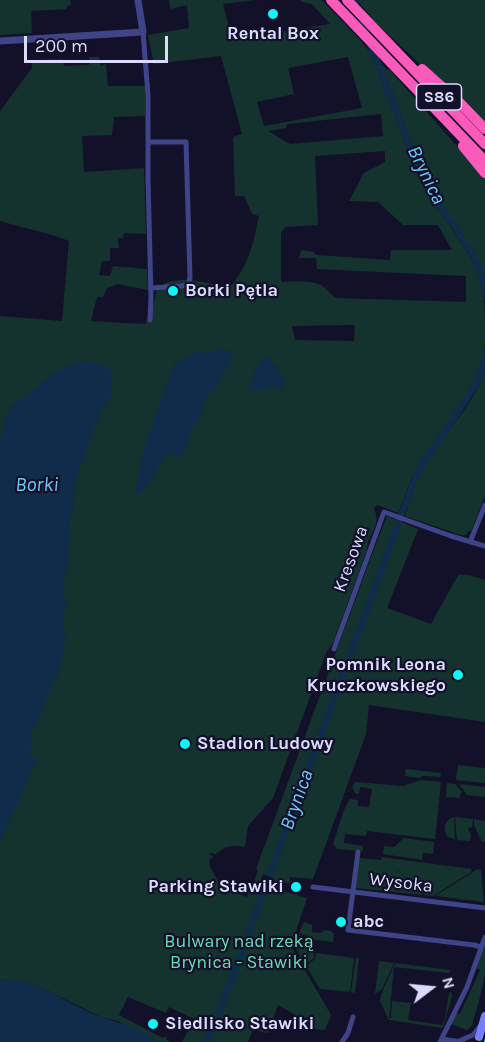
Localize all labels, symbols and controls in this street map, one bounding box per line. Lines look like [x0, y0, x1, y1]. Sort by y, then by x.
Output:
marker: Rental Box [266, 7, 280, 21]
place label: Rental Box [227, 23, 319, 45]
scale bar [27, 24, 171, 62]
text: 200 m [35, 35, 88, 57]
road number: S86 [416, 84, 462, 110]
water label: Brynica [402, 142, 450, 208]
place label: Borki Pętla [185, 280, 278, 302]
marker: Borki Pętla [166, 284, 180, 298]
water label: Borki [15, 473, 59, 497]
street label: Kresowa [329, 523, 373, 595]
place label: Pomnik Leona Kruczkowskiego [307, 654, 446, 696]
marker: Pomnik Leona Kruczkowskiego [451, 668, 465, 682]
place label: Stadion Ludowy [197, 733, 333, 755]
marker: Stadion Ludowy [178, 737, 192, 751]
water label: Brynica [275, 767, 319, 833]
street label: Wysoka [368, 868, 434, 898]
place label: Parking Stawiki [148, 876, 284, 898]
marker: Parking Stawiki [289, 880, 303, 894]
place label: abc [353, 911, 384, 933]
marker: abc [334, 915, 348, 929]
park label: Bulwary nad rzeką Brynica - Stawiki [164, 931, 314, 974]
north arrow [401, 958, 461, 1018]
text: N [438, 975, 459, 991]
place label: Siedlisko Stawiki [165, 1013, 314, 1035]
marker: Siedlisko Stawiki [146, 1017, 160, 1031]

